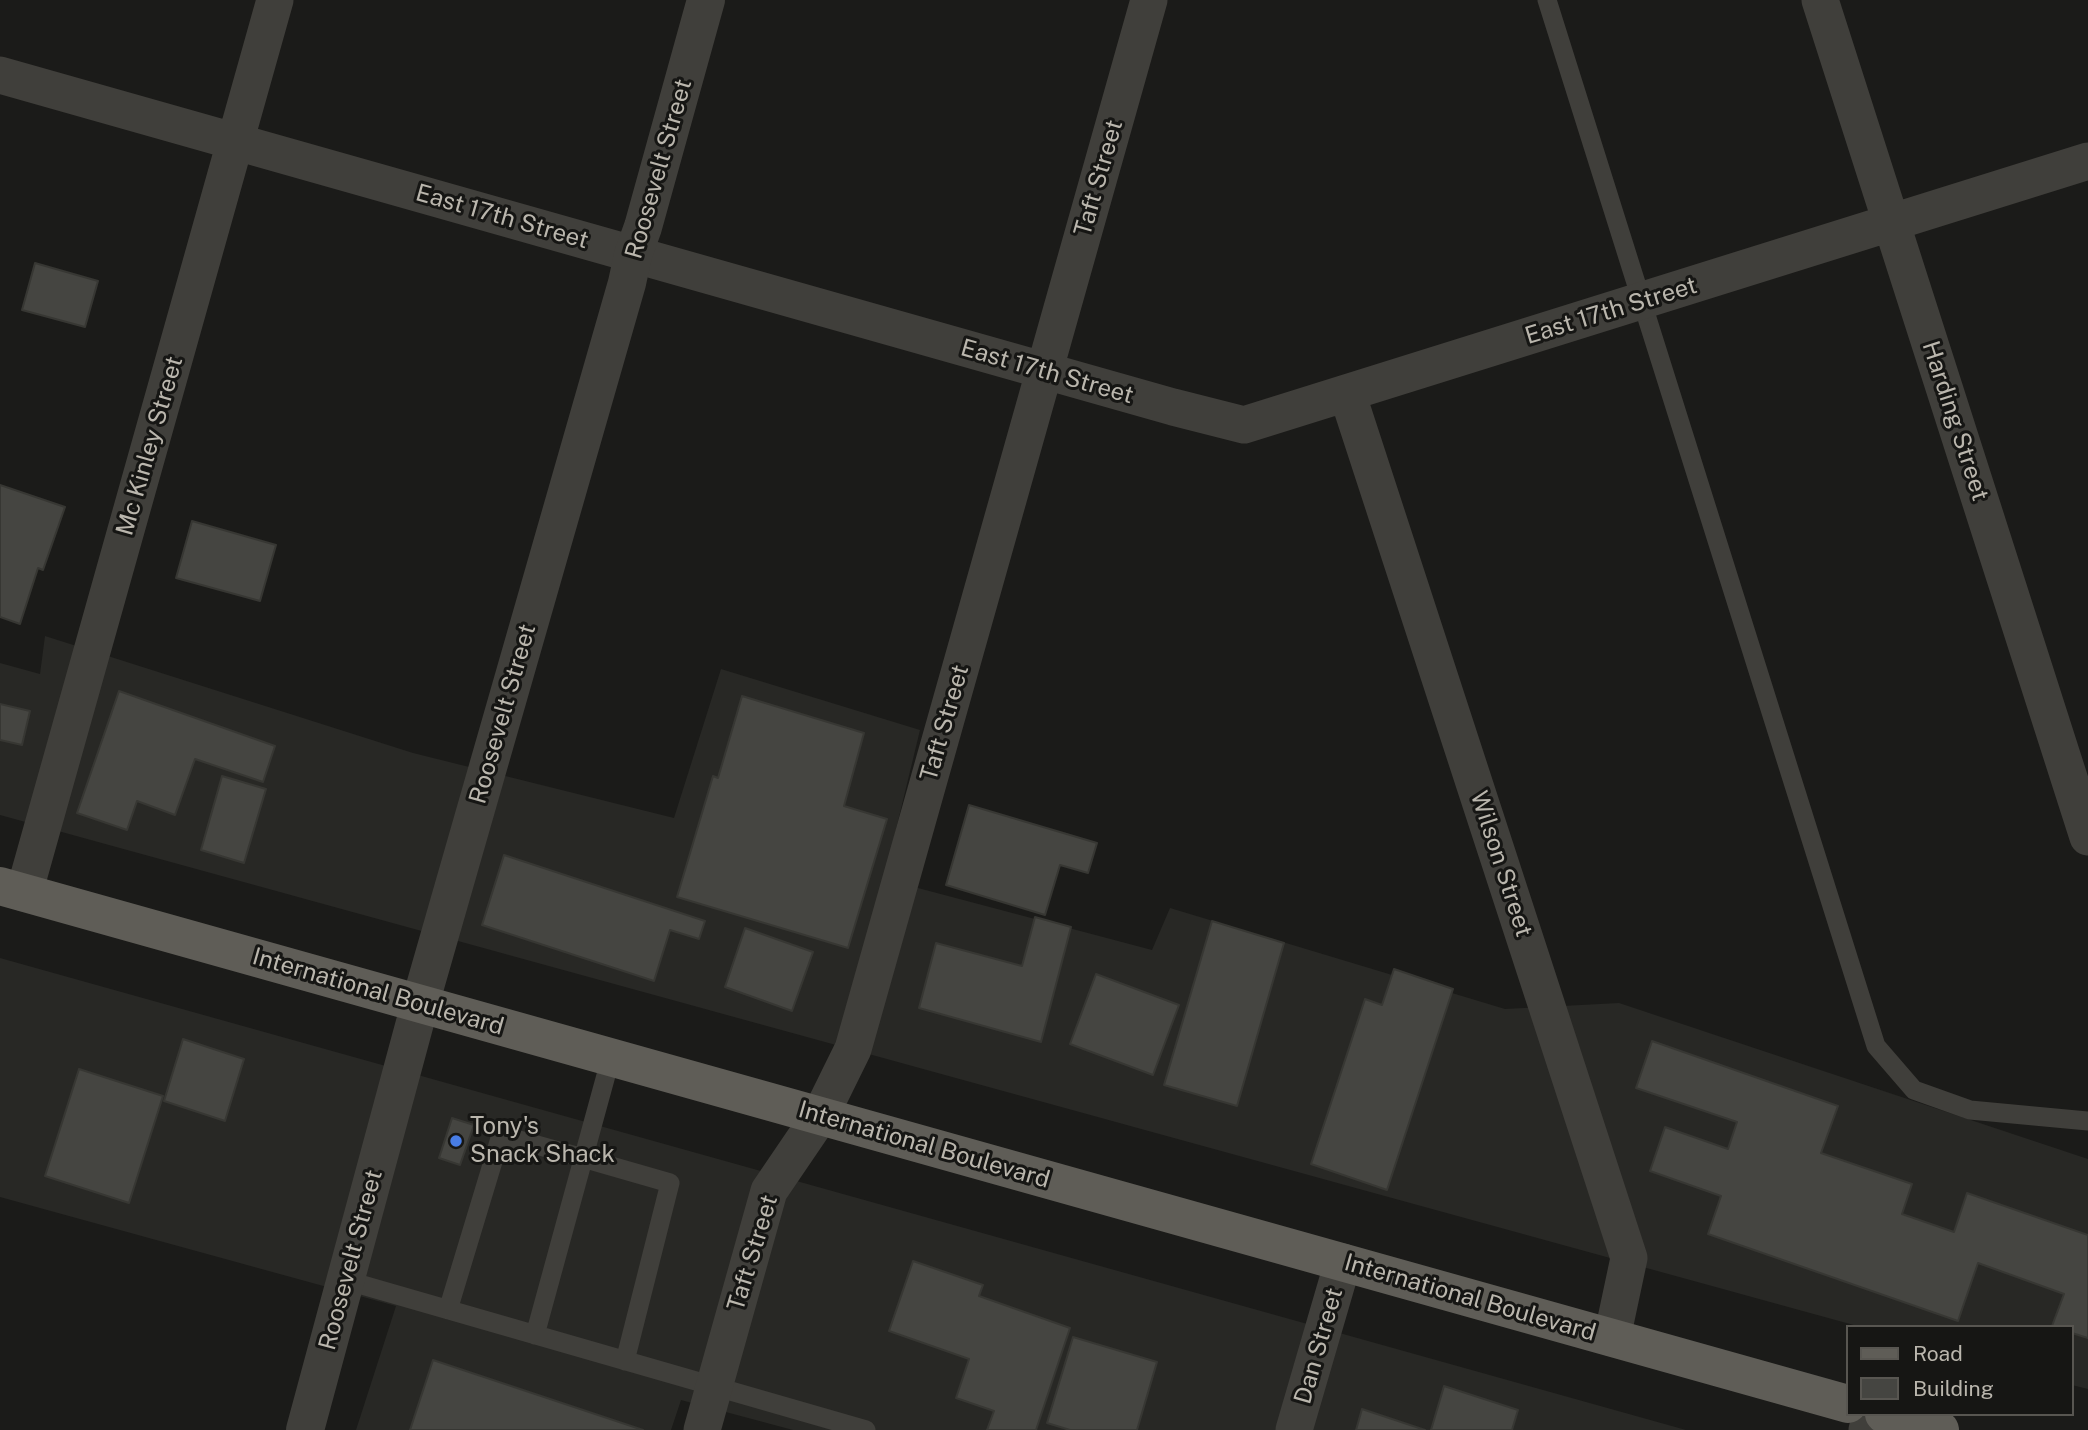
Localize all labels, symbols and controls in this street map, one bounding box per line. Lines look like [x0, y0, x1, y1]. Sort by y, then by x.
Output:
street label: Roosevelt Street [620, 76, 698, 262]
street label: Taft Street [1069, 116, 1129, 240]
street label: East 17th Street [412, 179, 592, 255]
street label: East 17th Street [1522, 271, 1700, 351]
street label: East 17th Street [957, 334, 1137, 410]
street label: Harding Street [1916, 338, 1994, 504]
street label: Mc Kinley Street [111, 353, 189, 539]
street label: Roosevelt Street [464, 621, 542, 807]
street label: Taft Street [915, 661, 975, 785]
street label: Wilson Street [1464, 788, 1538, 940]
street label: International Boulevard [249, 942, 507, 1042]
street label: International Boulevard [795, 1095, 1053, 1195]
place label: Tony's Snack Shack [470, 1113, 615, 1169]
marker: Tony's Snack Shack [448, 1133, 464, 1149]
street label: Roosevelt Street [313, 1167, 389, 1353]
street label: Taft Street [722, 1192, 784, 1314]
street label: International Boulevard [1341, 1248, 1599, 1348]
street label: Dan Street [1289, 1285, 1349, 1407]
legend [1846, 1325, 2074, 1416]
text: Road [1913, 1341, 1963, 1366]
text: Building [1913, 1376, 1994, 1401]

